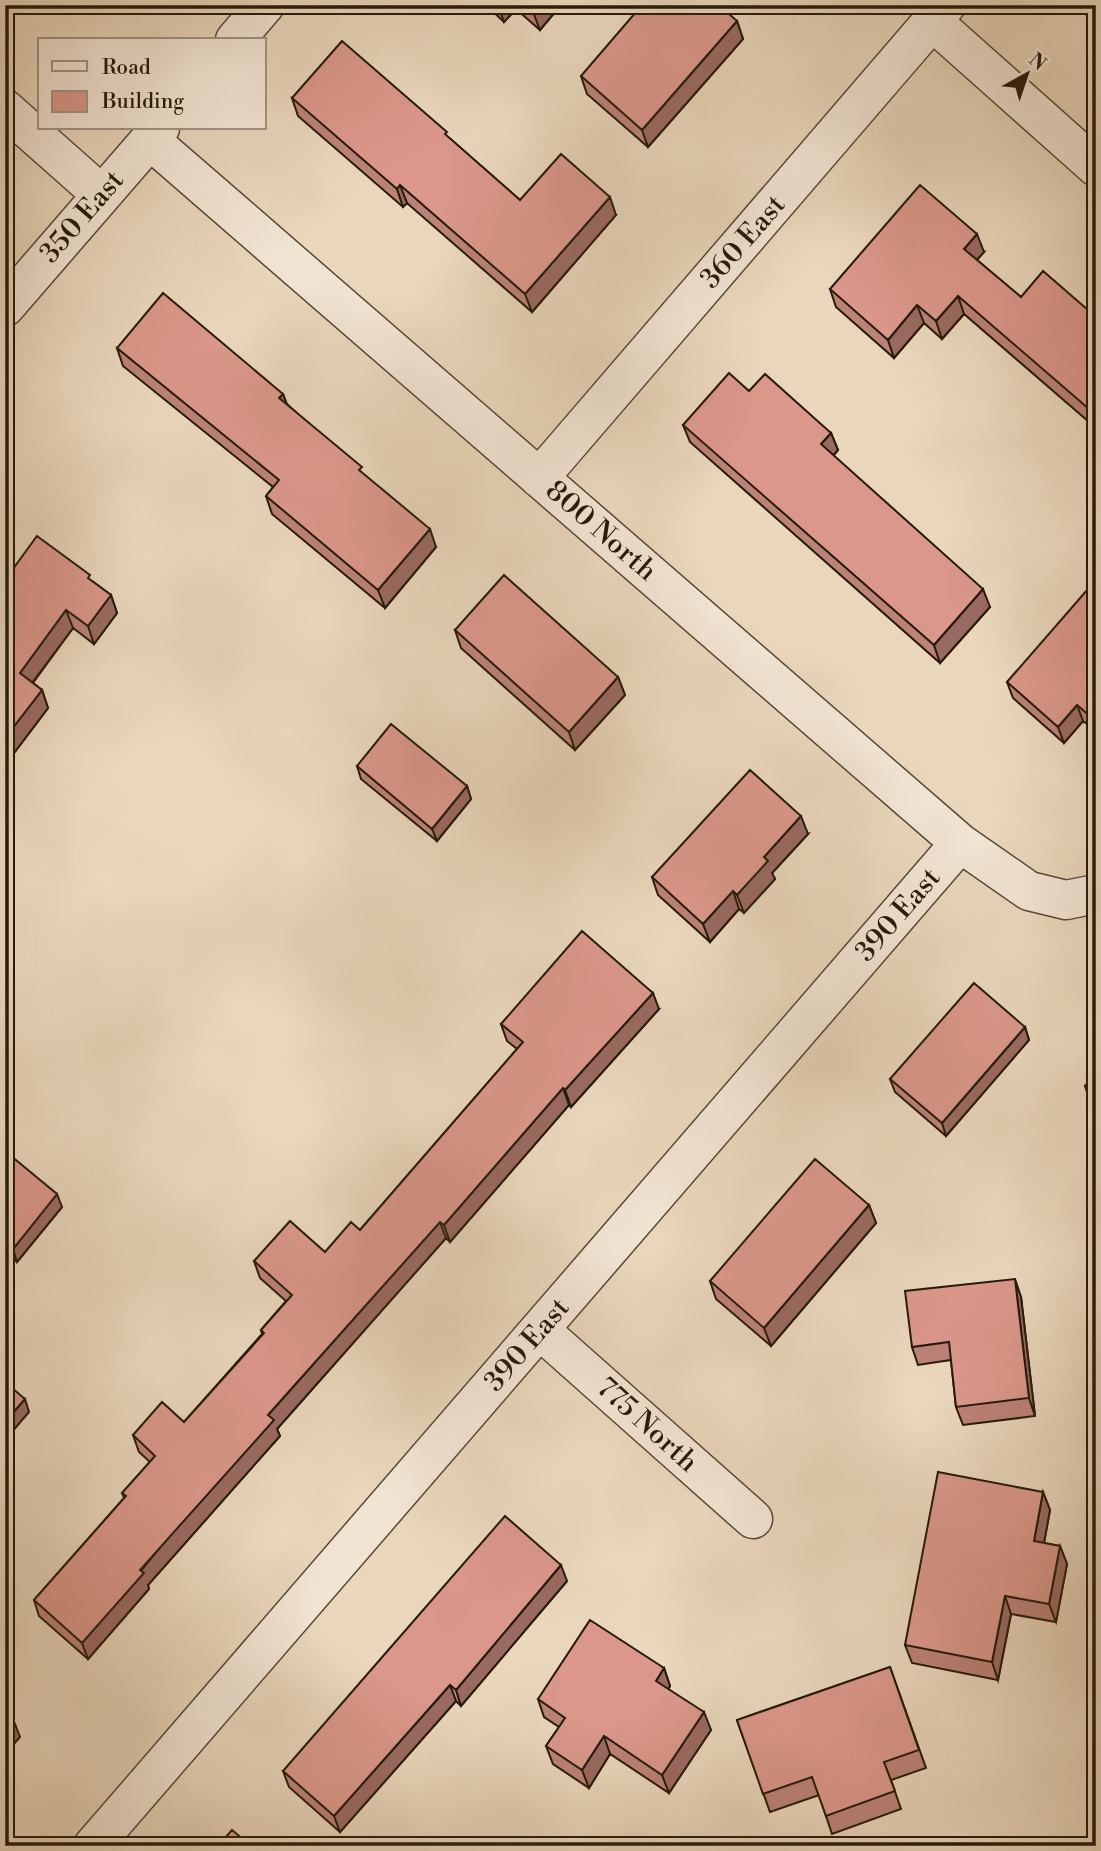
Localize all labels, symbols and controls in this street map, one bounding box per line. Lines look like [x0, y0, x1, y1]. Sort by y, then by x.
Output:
legend [38, 38, 266, 130]
north arrow [992, 38, 1062, 108]
text: N [1024, 48, 1051, 76]
text: Road [102, 55, 151, 81]
text: Building [101, 89, 184, 115]
street label: 350 East [32, 164, 132, 270]
street label: 360 East [693, 188, 793, 296]
street label: 800 North [538, 473, 664, 589]
street label: 390 East [848, 861, 948, 969]
street label: 390 East [477, 1291, 577, 1399]
street label: 775 North [589, 1370, 705, 1480]

